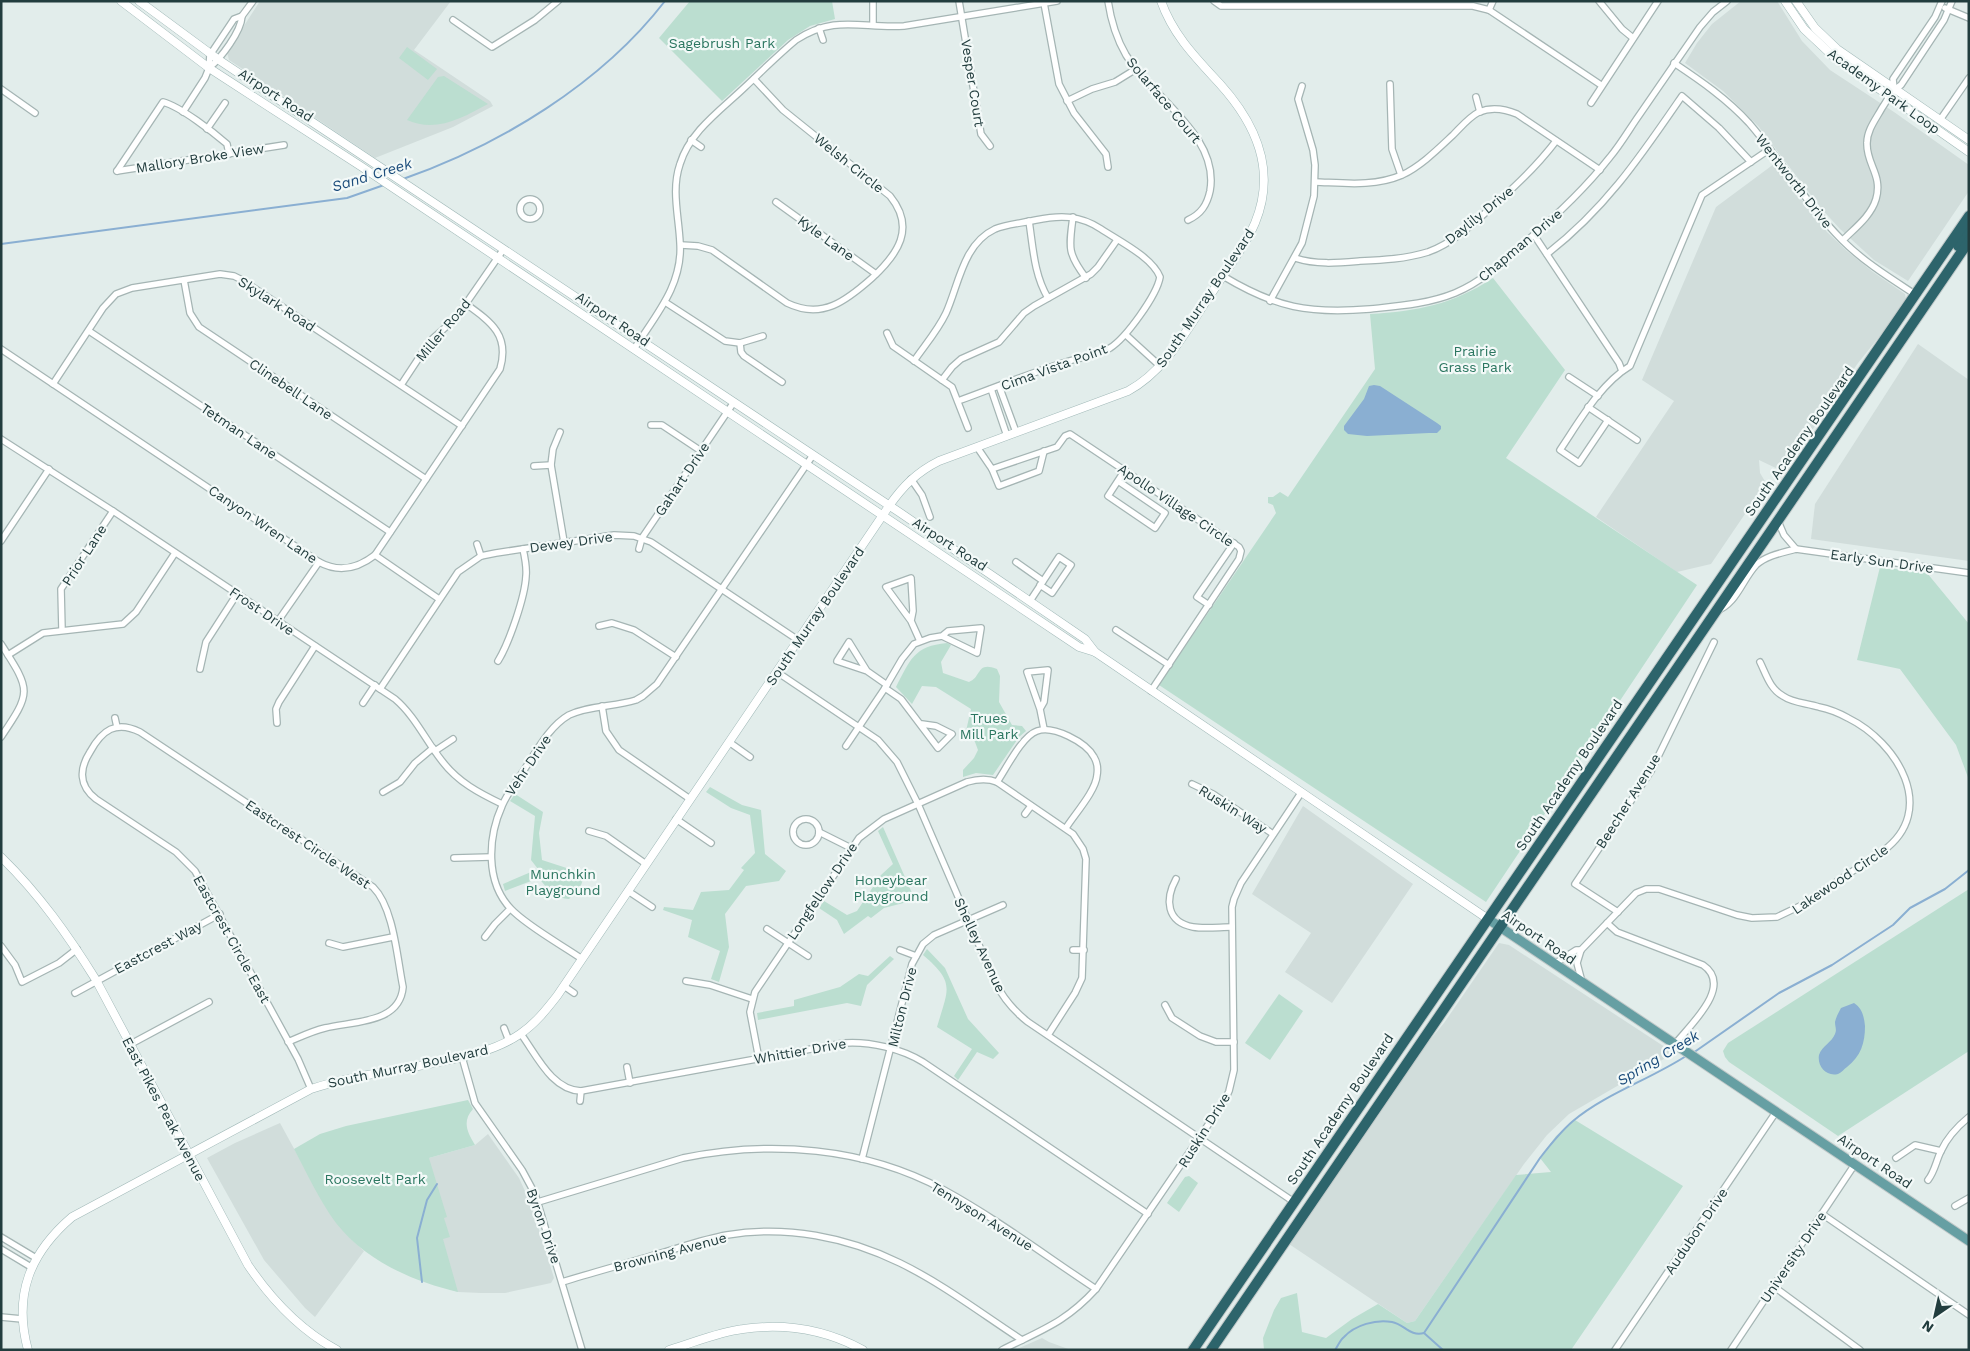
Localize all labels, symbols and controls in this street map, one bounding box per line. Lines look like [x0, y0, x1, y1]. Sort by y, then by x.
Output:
park label: Sagebrush Park [669, 35, 775, 51]
street label: Vesper Court [958, 38, 988, 128]
street label: Academy Park Loop [1825, 45, 1943, 137]
street label: Solarface Court [1124, 54, 1205, 146]
street label: Airport Road [236, 65, 316, 125]
street label: Welsh Circle [811, 130, 887, 196]
street label: Wentworth Drive [1752, 131, 1836, 231]
street label: Mallory Broke View [135, 140, 266, 176]
water label: Sand Creek [330, 154, 415, 196]
street label: Daylily Drive [1442, 183, 1516, 247]
street label: Chapman Drive [1475, 205, 1565, 285]
street label: Kyle Lane [795, 212, 857, 264]
street label: South Murray Boulevard [1153, 226, 1257, 370]
street label: Skylark Road [235, 273, 319, 335]
street label: Airport Road [573, 288, 653, 350]
street label: Miller Road [412, 295, 474, 365]
street label: Cima Vista Point [999, 340, 1109, 394]
park label: Prairie Grass Park [1438, 343, 1512, 375]
street label: Clinebell Lane [246, 355, 336, 423]
street label: South Academy Boulevard [1741, 363, 1857, 519]
street label: Tetman Lane [198, 400, 280, 462]
street label: Gahart Drive [651, 439, 713, 519]
street label: Apollo Village Circle [1115, 460, 1237, 550]
street label: Canyon Wren Lane [206, 482, 320, 566]
street label: Airport Road [910, 514, 990, 574]
street label: Prior Lane [58, 521, 110, 589]
street label: Dewey Drive [528, 528, 614, 556]
street label: South Murray Boulevard [763, 544, 867, 688]
street label: Early Sun Drive [1829, 546, 1935, 576]
street label: Frost Drive [227, 583, 297, 639]
street label: South Academy Boulevard [1512, 696, 1626, 854]
park label: Trues Mill Park [960, 710, 1018, 742]
street label: Vehr Drive [502, 731, 554, 799]
street label: Beecher Avenue [1592, 751, 1664, 851]
street label: Ruskin Way [1196, 782, 1271, 837]
street label: Eastcrest Circle West [242, 796, 374, 892]
street label: Longfellow Drive [784, 839, 860, 943]
street label: Lakewood Circle [1789, 841, 1891, 917]
park label: Munchkin Playground [526, 866, 600, 898]
street label: Eastcrest Circle East [190, 872, 274, 1006]
park label: Honeybear Playground [854, 872, 928, 904]
street label: Shelley Avenue [951, 895, 1009, 995]
street label: Airport Road [1499, 906, 1579, 968]
street label: Eastcrest Way [111, 917, 205, 977]
street label: Milton Drive [884, 965, 920, 1049]
water label: Spring Creek [1614, 1026, 1703, 1090]
street label: South Academy Boulevard [1283, 1030, 1397, 1188]
street label: East Pikes Peak Avenue [119, 1034, 209, 1184]
street label: Whittier Drive [753, 1035, 847, 1067]
street label: South Murray Boulevard [326, 1041, 490, 1091]
street label: Ruskin Drive [1175, 1090, 1233, 1170]
street label: Airport Road [1835, 1130, 1915, 1192]
park label: Roosevelt Park [324, 1171, 426, 1187]
street label: Tennyson Avenue [928, 1178, 1036, 1254]
street label: Audubon Drive [1661, 1185, 1731, 1277]
street label: Byron Drive [524, 1186, 564, 1266]
street label: University Drive [1757, 1208, 1829, 1306]
street label: Browning Avenue [612, 1229, 728, 1275]
north arrow [1910, 1291, 1960, 1341]
text: N [1919, 1317, 1937, 1336]

